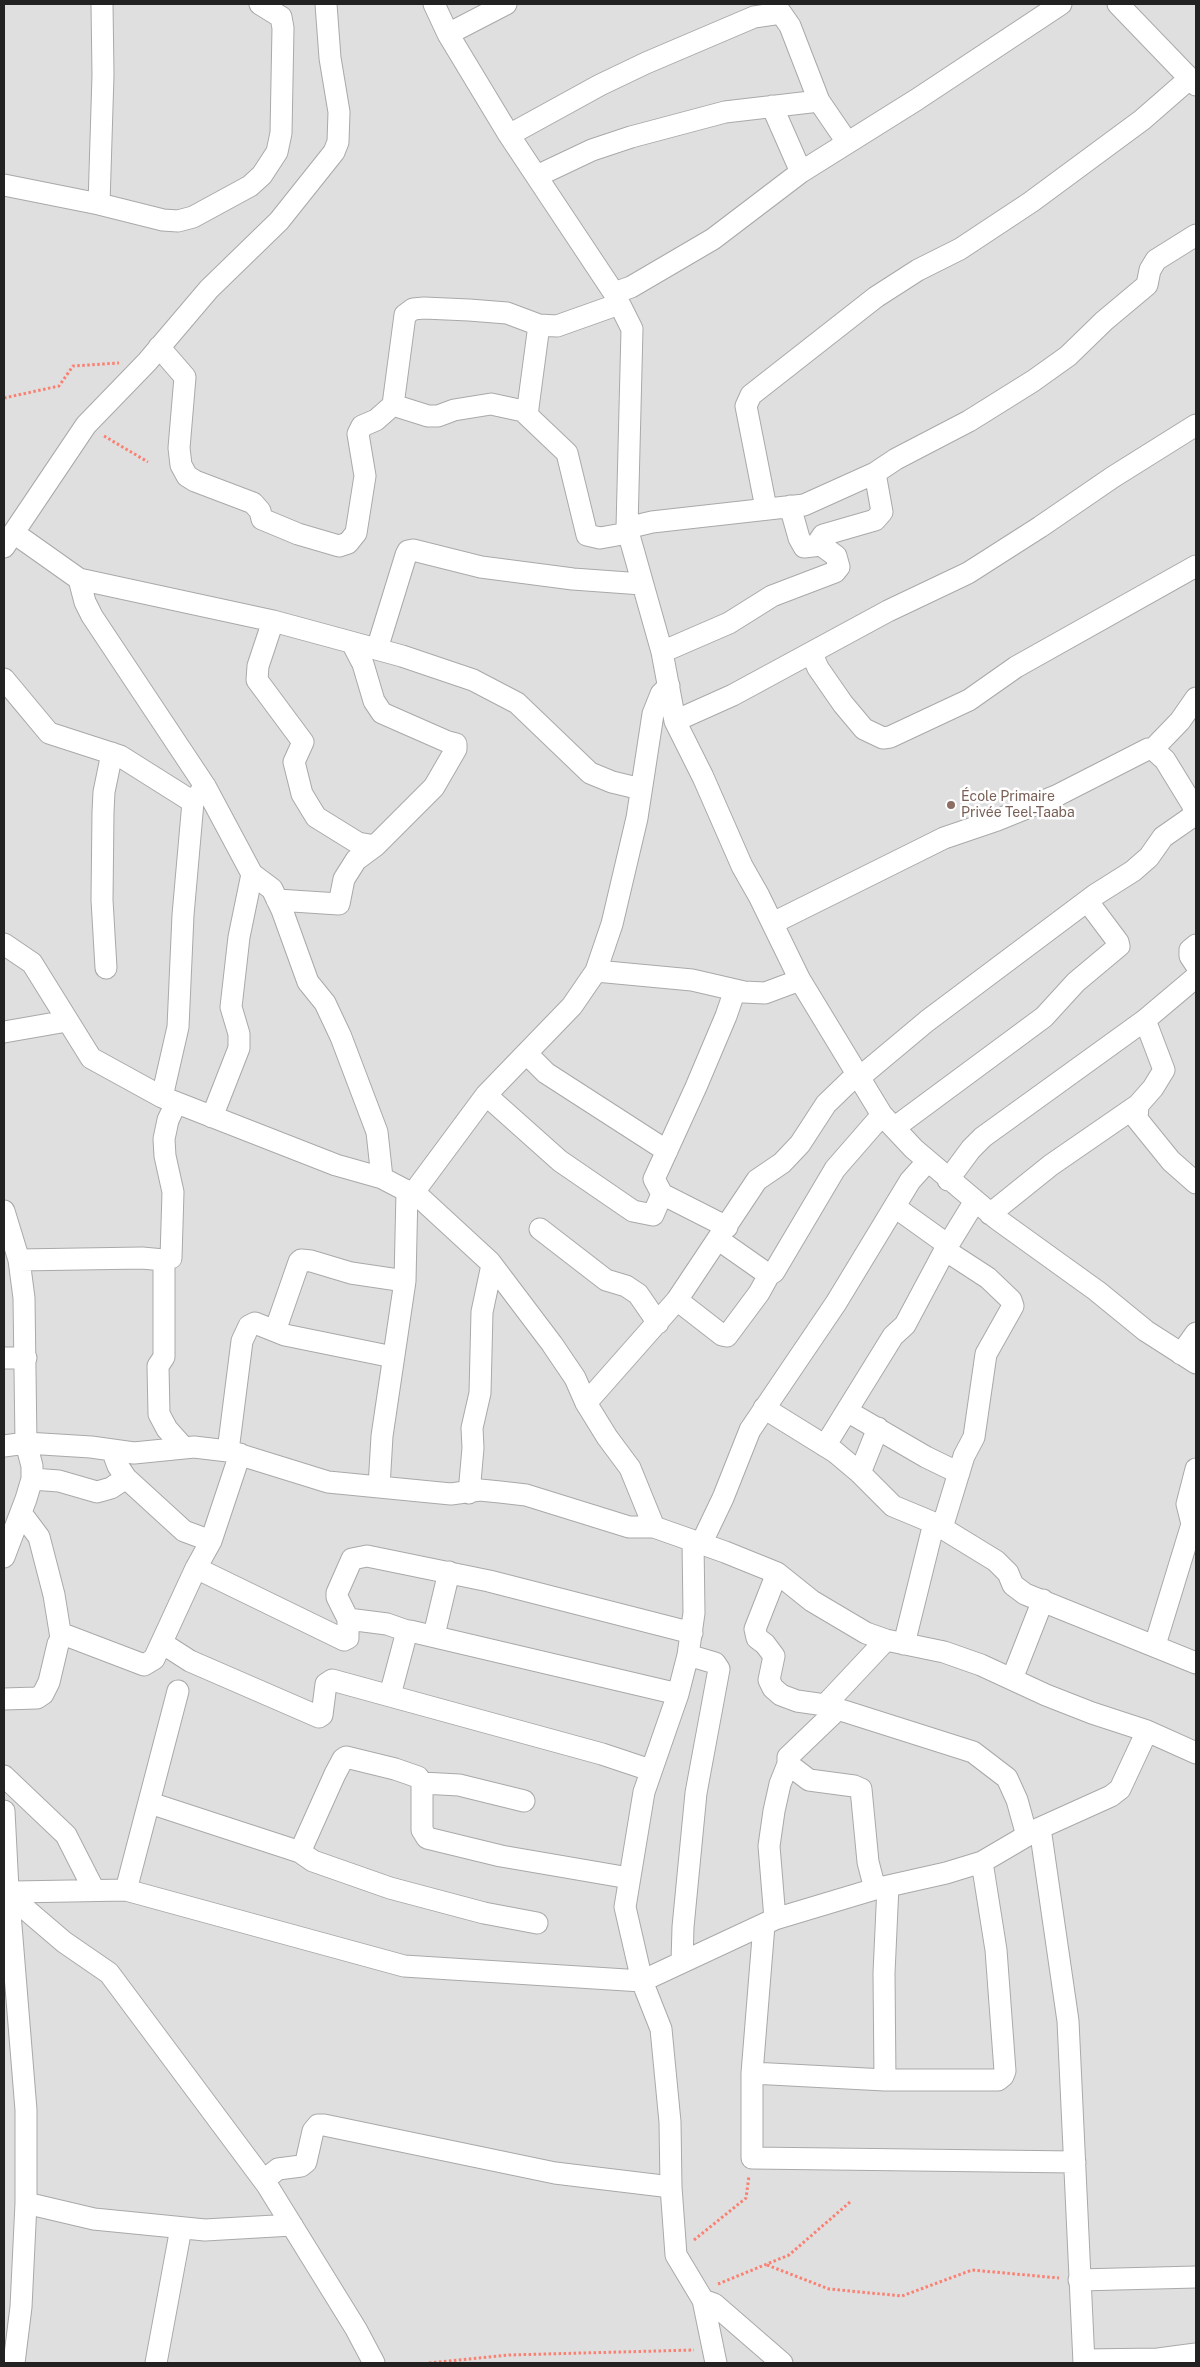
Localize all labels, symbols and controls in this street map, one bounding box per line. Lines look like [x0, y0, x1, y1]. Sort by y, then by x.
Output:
place label: École Primaire Privée Teel-Taaba [961, 789, 1075, 822]
marker: École Primaire Privée Teel-Taaba [945, 799, 957, 811]

